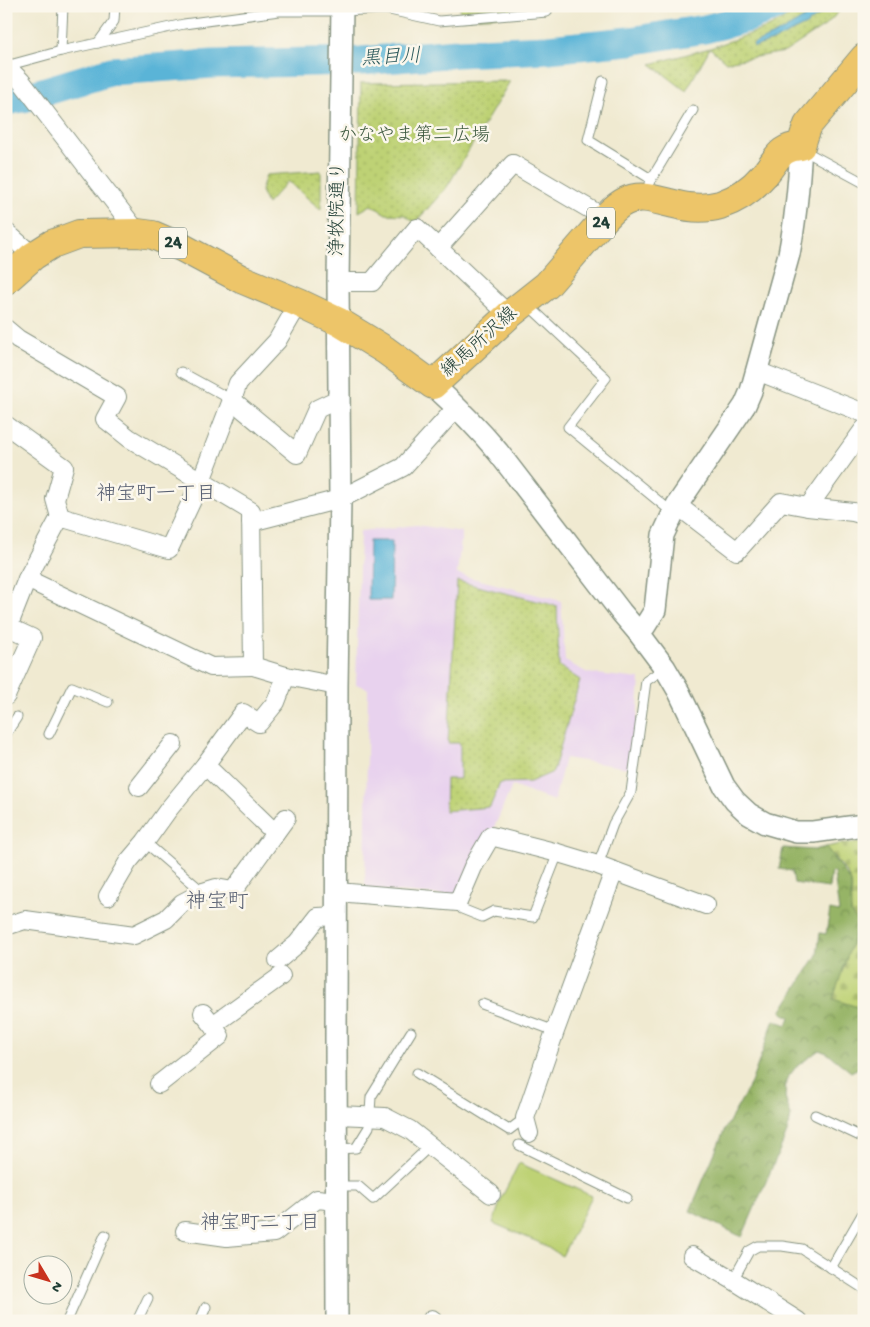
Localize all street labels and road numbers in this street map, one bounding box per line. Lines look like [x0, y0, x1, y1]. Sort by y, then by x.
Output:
street label: 浄牧院通り [326, 161, 351, 257]
road number: 24 [587, 208, 615, 238]
road number: 24 [159, 228, 187, 258]
street label: 練馬所沢線 [436, 302, 523, 383]

